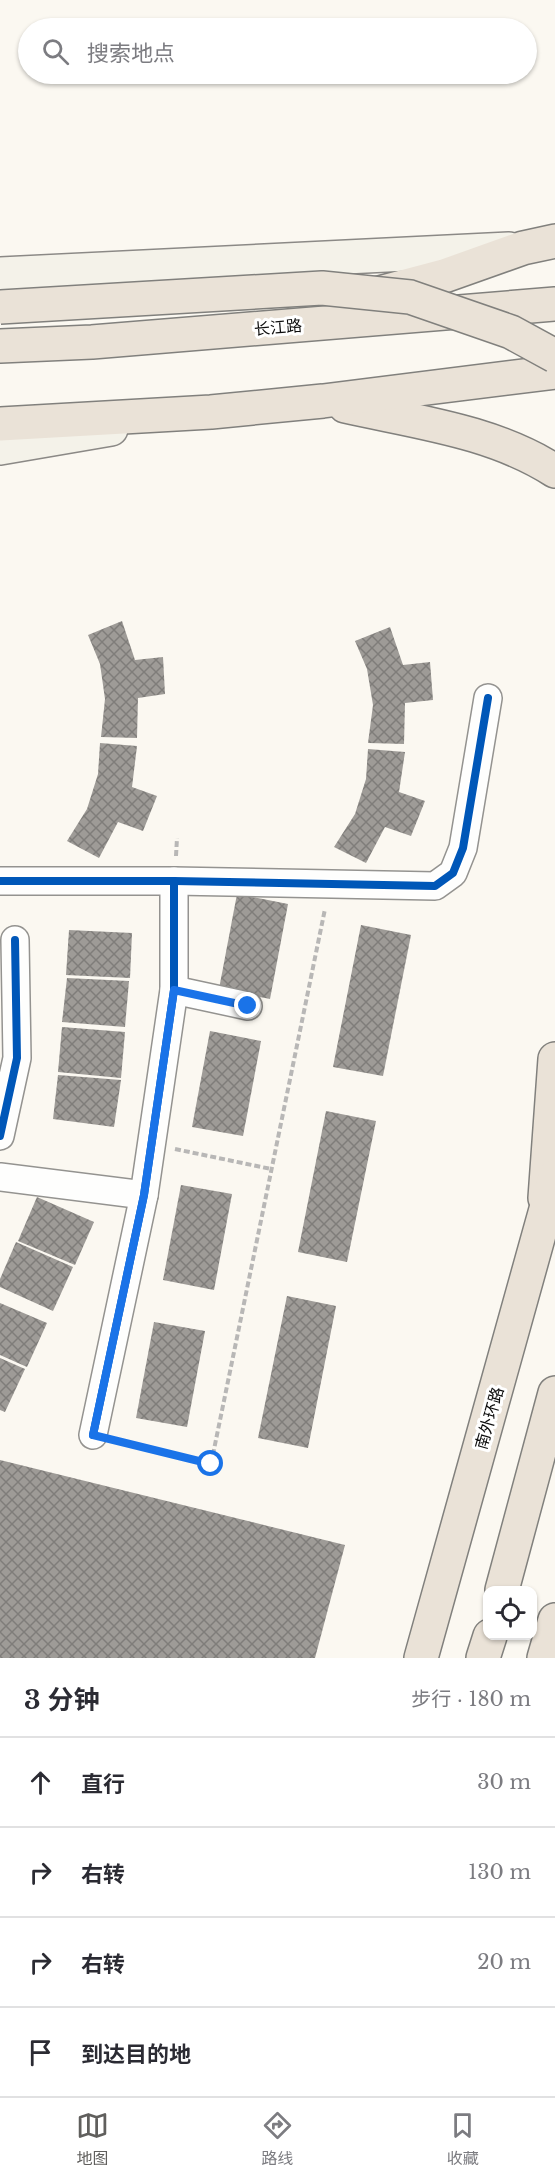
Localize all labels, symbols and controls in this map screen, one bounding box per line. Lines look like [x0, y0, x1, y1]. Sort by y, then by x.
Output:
search box [18, 18, 537, 84]
icon: search [39, 35, 72, 68]
text: 搜索地点 [87, 40, 175, 67]
street label: 长江路 [253, 315, 303, 339]
route end [234, 992, 260, 1018]
street label: 南外环路 [471, 1384, 507, 1452]
route start [197, 1450, 223, 1476]
map controls [483, 1586, 537, 1640]
button: locate [483, 1586, 537, 1640]
text: 3 分钟 [24, 1684, 99, 1716]
text: 步行 · 180 m [411, 1687, 531, 1711]
icon: ahead [24, 1766, 57, 1799]
text: 30 m [477, 1770, 531, 1794]
text: 直行 [81, 1771, 125, 1798]
icon: right [24, 1856, 57, 1889]
text: 130 m [468, 1860, 531, 1884]
text: 右转 [81, 1861, 125, 1888]
icon: right [24, 1946, 57, 1979]
text: 20 m [477, 1950, 531, 1974]
text: 右转 [81, 1951, 125, 1978]
icon: arrive [24, 2036, 57, 2069]
text: 到达目的地 [81, 2041, 191, 2068]
tab: 地图 [76, 2109, 109, 2169]
tab: 路线 [261, 2109, 294, 2169]
tab: 收藏 [446, 2109, 479, 2169]

